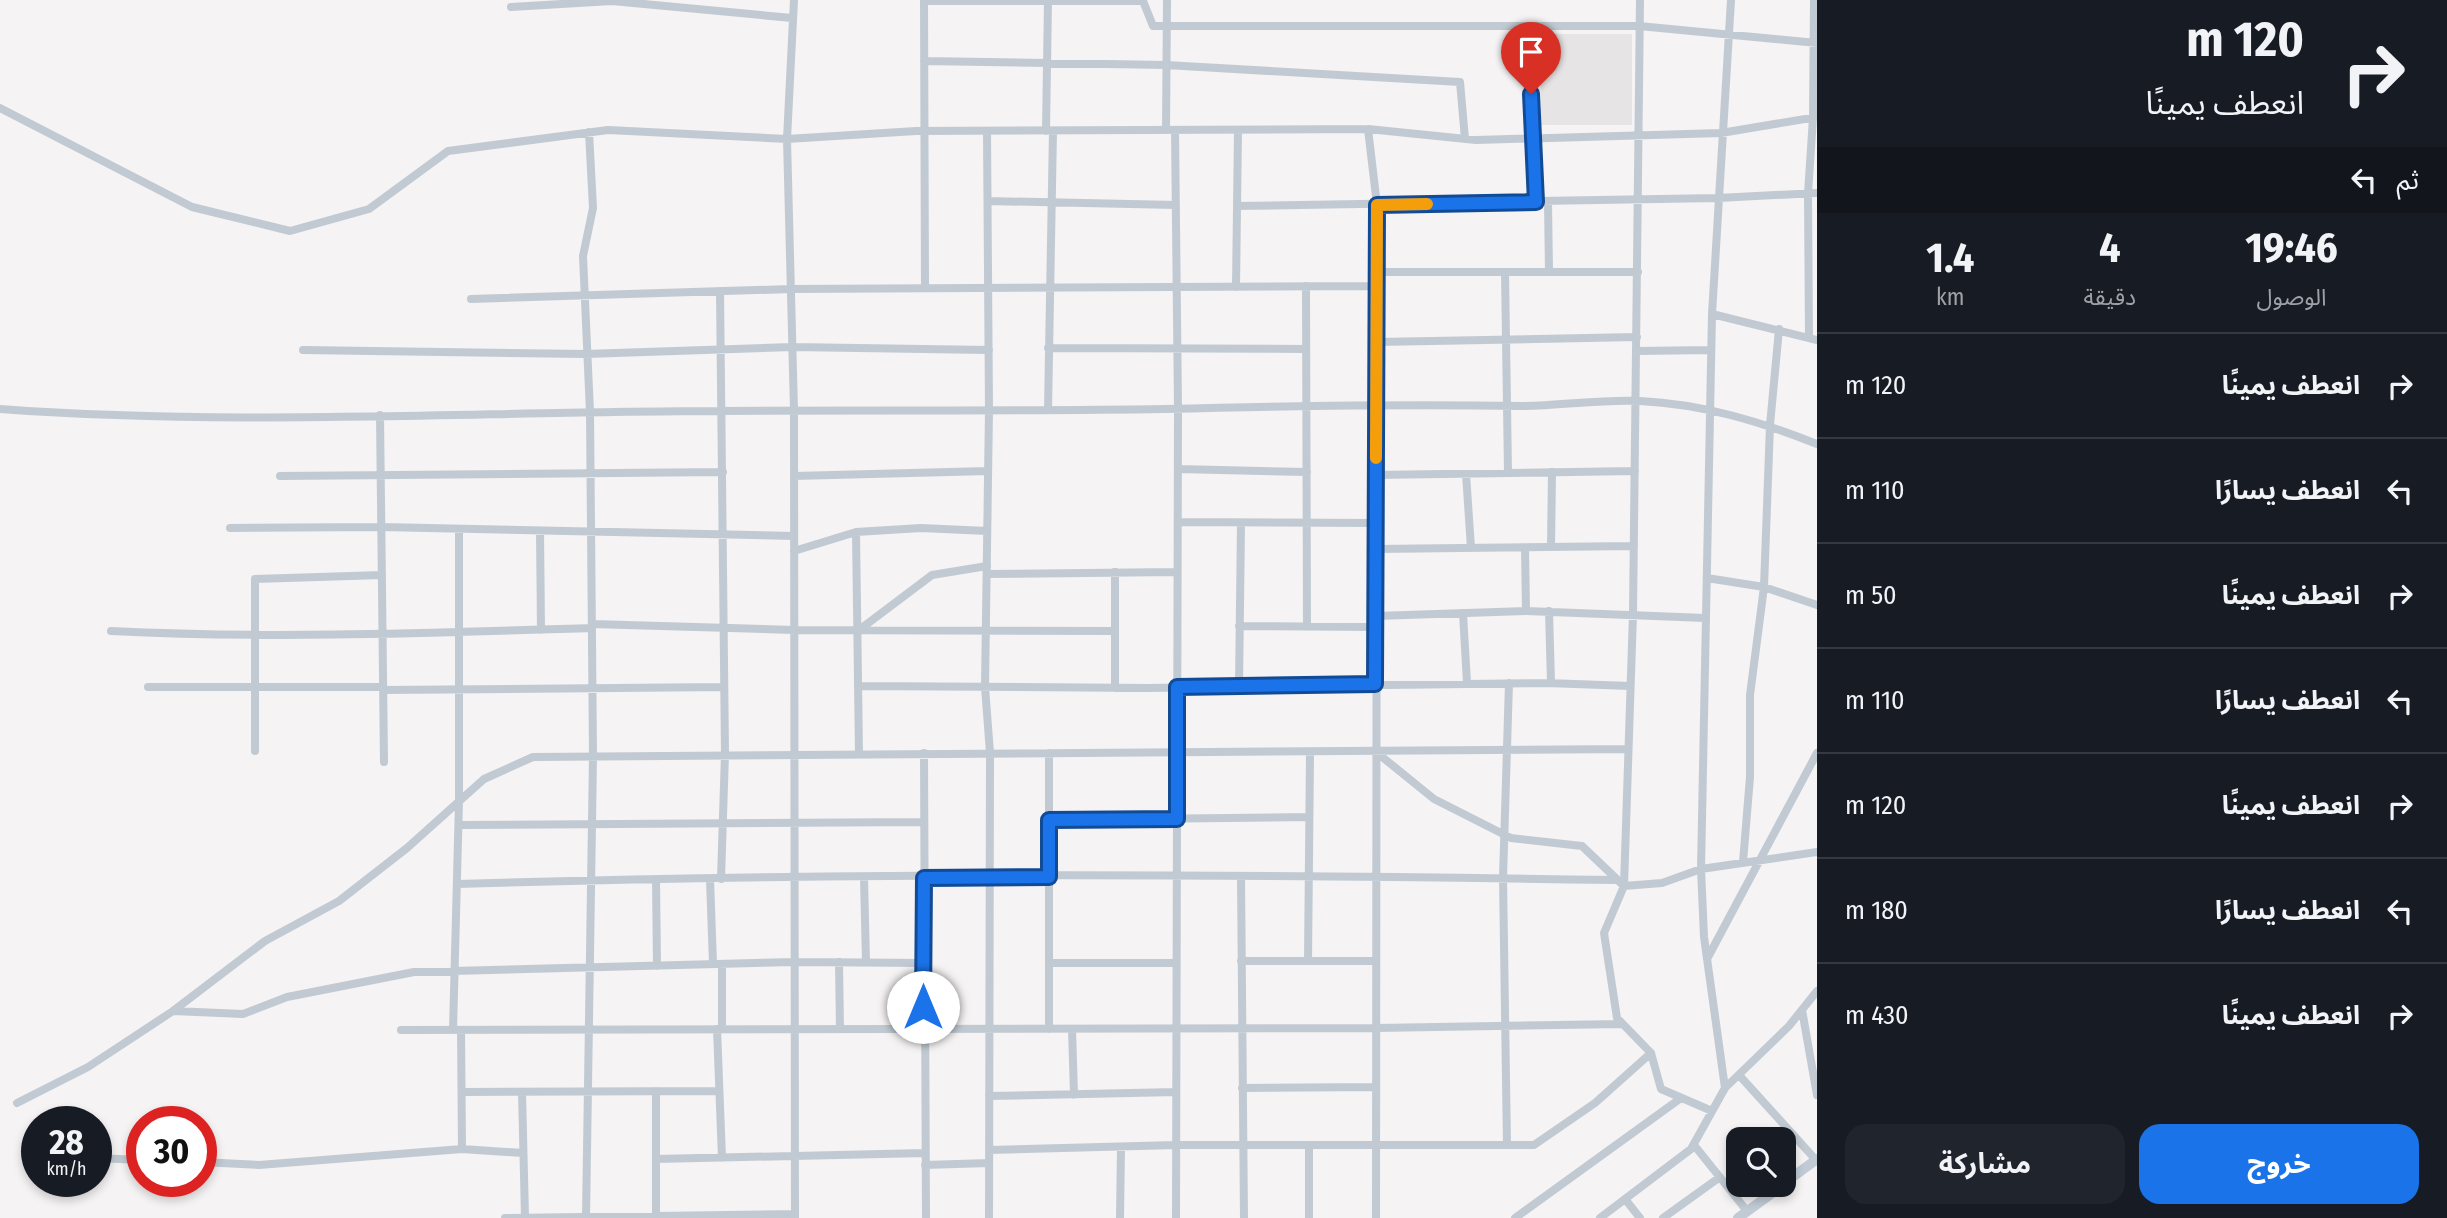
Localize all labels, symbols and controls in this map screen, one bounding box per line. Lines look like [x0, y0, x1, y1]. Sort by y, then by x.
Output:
text: 120 m [2186, 10, 2304, 69]
pin [1501, 22, 1561, 94]
icon: right [2328, 28, 2419, 119]
icon: arrive [1512, 33, 1550, 71]
text: انعطف يمينًا [2145, 84, 2304, 122]
icon: left [2345, 161, 2383, 199]
text: ثم [2397, 165, 2419, 196]
text: 4 [2099, 223, 2121, 273]
text: 19:46 [2245, 223, 2338, 273]
text: 1.4 [1926, 233, 1974, 283]
text: km [1936, 283, 1965, 311]
text: دقيقة [2084, 283, 2136, 311]
text: الوصول [2257, 283, 2326, 311]
icon: right [2381, 367, 2419, 405]
text: 120 m [1845, 370, 1906, 401]
text: انعطف يمينًا [2222, 370, 2360, 401]
icon: left [2381, 472, 2419, 510]
text: 110 m [1845, 475, 1905, 506]
text: انعطف يسارًا [2215, 475, 2360, 506]
icon: right [2381, 577, 2419, 615]
text: 50 m [1845, 580, 1897, 611]
text: انعطف يمينًا [2222, 580, 2360, 611]
icon: left [2381, 682, 2419, 720]
text: 110 m [1845, 685, 1905, 716]
text: انعطف يسارًا [2215, 685, 2360, 716]
icon: right [2381, 787, 2419, 825]
text: 120 m [1845, 790, 1906, 821]
text: انعطف يمينًا [2222, 790, 2360, 821]
icon: left [2381, 892, 2419, 930]
text: 180 m [1845, 895, 1908, 926]
text: انعطف يسارًا [2215, 895, 2360, 926]
position arrow [886, 970, 960, 1044]
icon: right [2381, 997, 2419, 1035]
text: 430 m [1845, 1000, 1909, 1031]
text: انعطف يمينًا [2222, 1000, 2360, 1031]
speed limit sign: 30 [126, 1106, 217, 1197]
text: 28 [49, 1121, 84, 1163]
button: مشاركة [1845, 1124, 2125, 1204]
button: خروج [2139, 1124, 2419, 1204]
map controls [1726, 1127, 1796, 1197]
button: search [1726, 1127, 1796, 1197]
text: km/h [46, 1158, 87, 1180]

